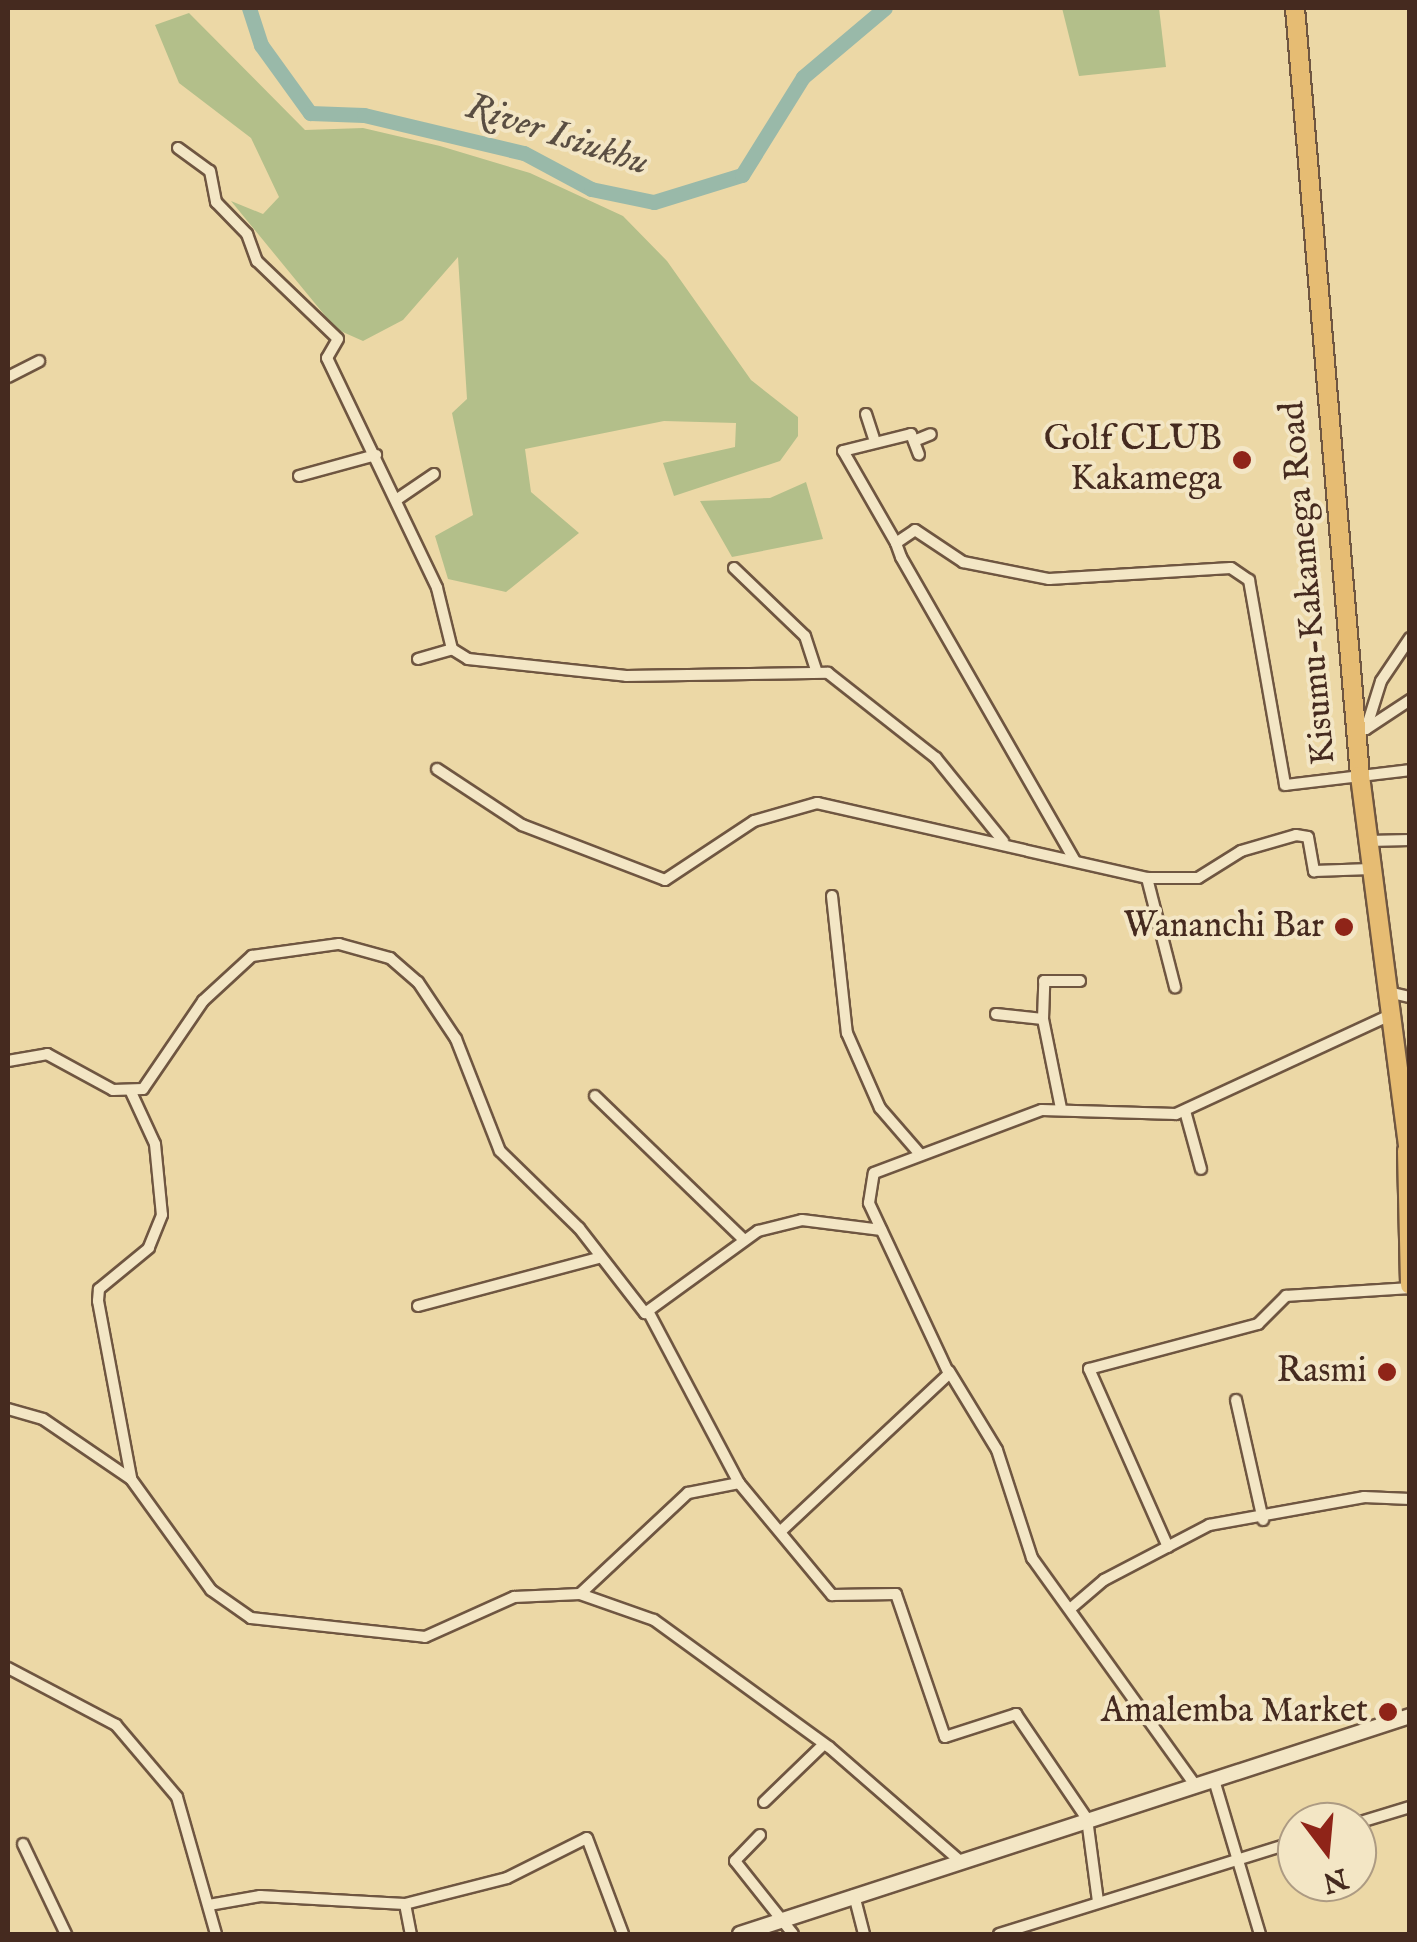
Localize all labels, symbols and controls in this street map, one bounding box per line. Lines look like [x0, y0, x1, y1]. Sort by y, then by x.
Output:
water label: River Isiukhu [460, 85, 654, 187]
street label: Kisumu-Kakamega Road [1272, 400, 1346, 766]
place label: Golf CLUB Kakamega [1044, 419, 1222, 501]
marker: Golf CLUB Kakamega [1231, 449, 1253, 471]
place label: Wananchi Bar [1123, 906, 1324, 948]
marker: Wananchi Bar [1333, 916, 1355, 938]
place label: Rasmi [1277, 1351, 1367, 1393]
marker: Rasmi [1376, 1361, 1398, 1383]
place label: Amalemba Market [1101, 1691, 1368, 1733]
marker: Amalemba Market [1377, 1701, 1399, 1723]
north arrow [1277, 1802, 1377, 1902]
text: N [1318, 1859, 1351, 1900]

